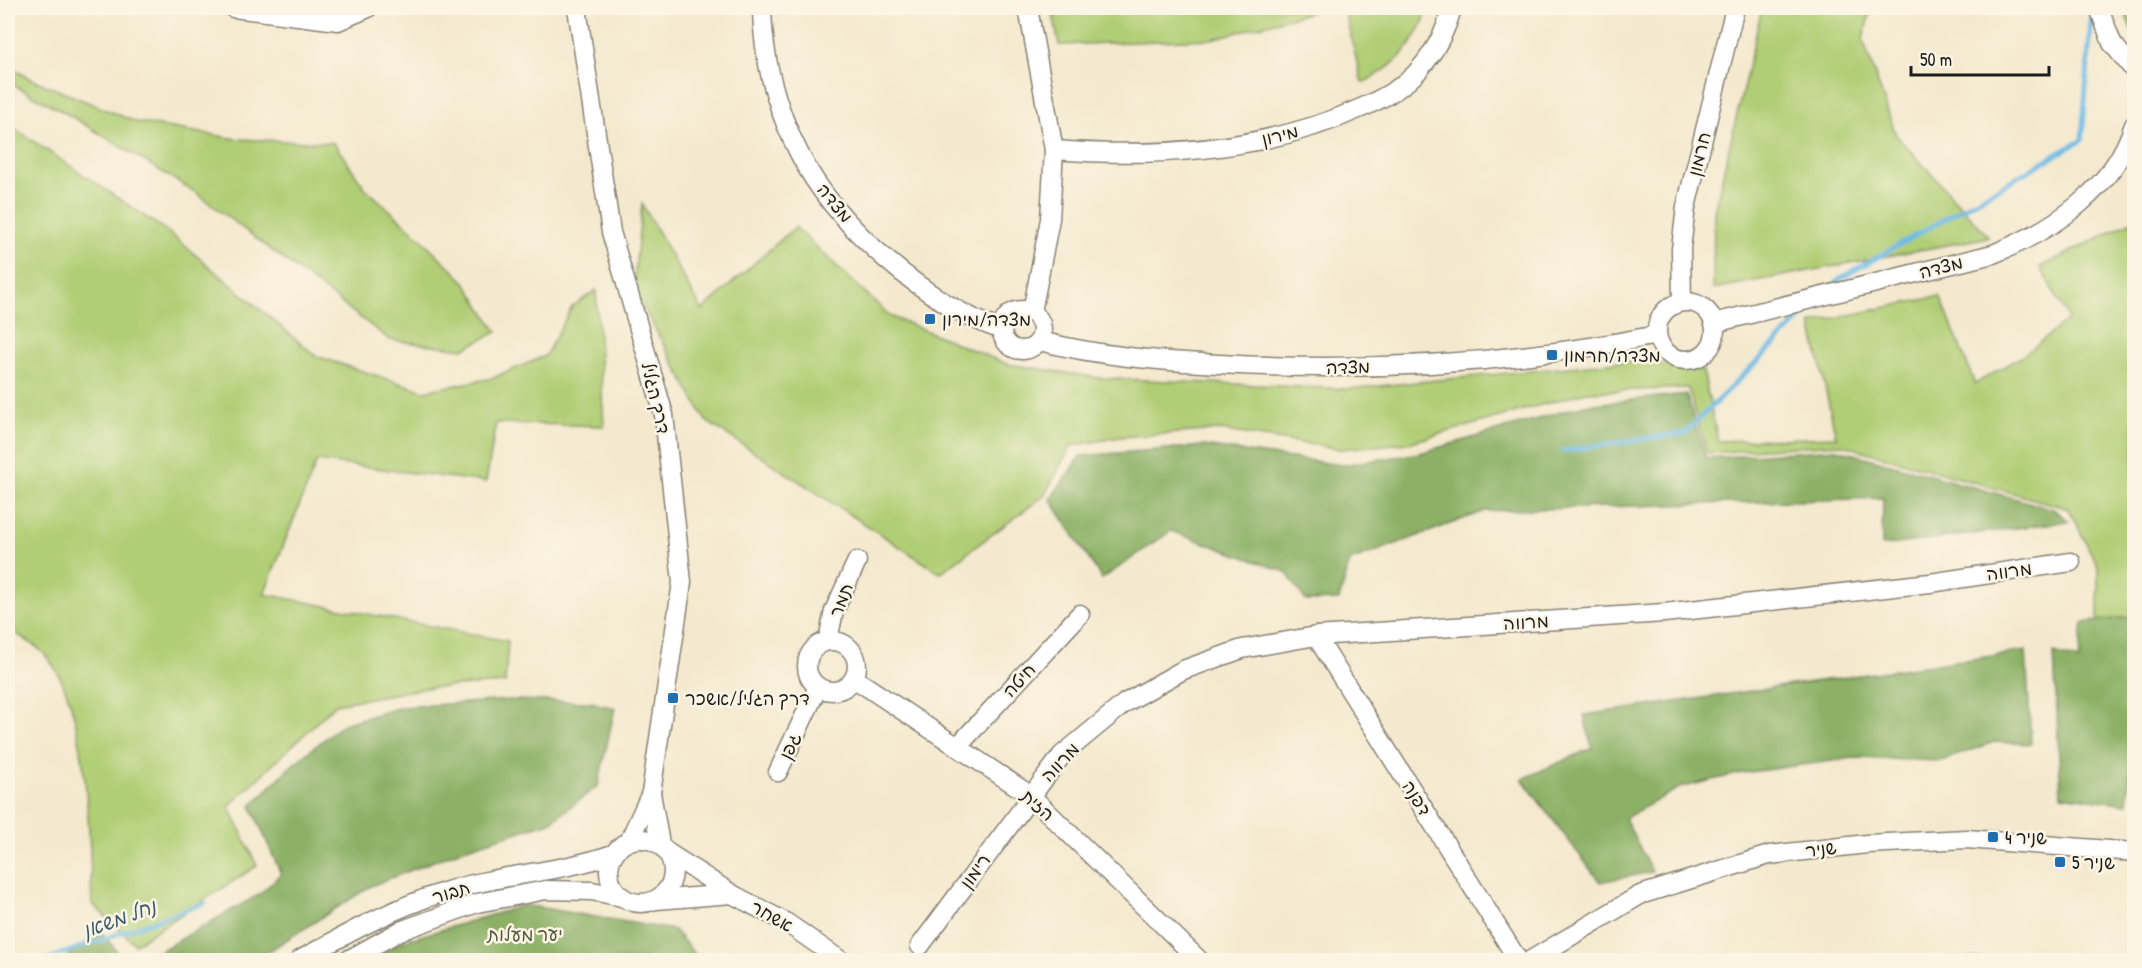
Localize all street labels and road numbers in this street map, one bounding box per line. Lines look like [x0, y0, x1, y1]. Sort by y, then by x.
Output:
street label: מירון [1259, 118, 1301, 152]
street label: חרמון [1681, 129, 1717, 179]
street label: מצדה [811, 178, 859, 228]
street label: מצדה [1916, 250, 1966, 284]
street label: מצדה [1326, 354, 1370, 380]
street label: דרך הגליל [636, 360, 676, 436]
street label: מרווה [1985, 555, 2033, 587]
street label: תמר [823, 579, 859, 621]
street label: מרווה [1502, 608, 1550, 636]
street label: חיטה [997, 657, 1041, 703]
street label: גפן [773, 728, 807, 764]
street label: מרווה [1035, 737, 1085, 787]
street label: דפנה [1396, 775, 1438, 821]
street label: הזית [1015, 783, 1060, 826]
street label: שניר [1804, 835, 1838, 863]
street label: רימון [954, 849, 996, 893]
street label: תבור [429, 874, 473, 910]
street label: אשחר [746, 894, 798, 938]

